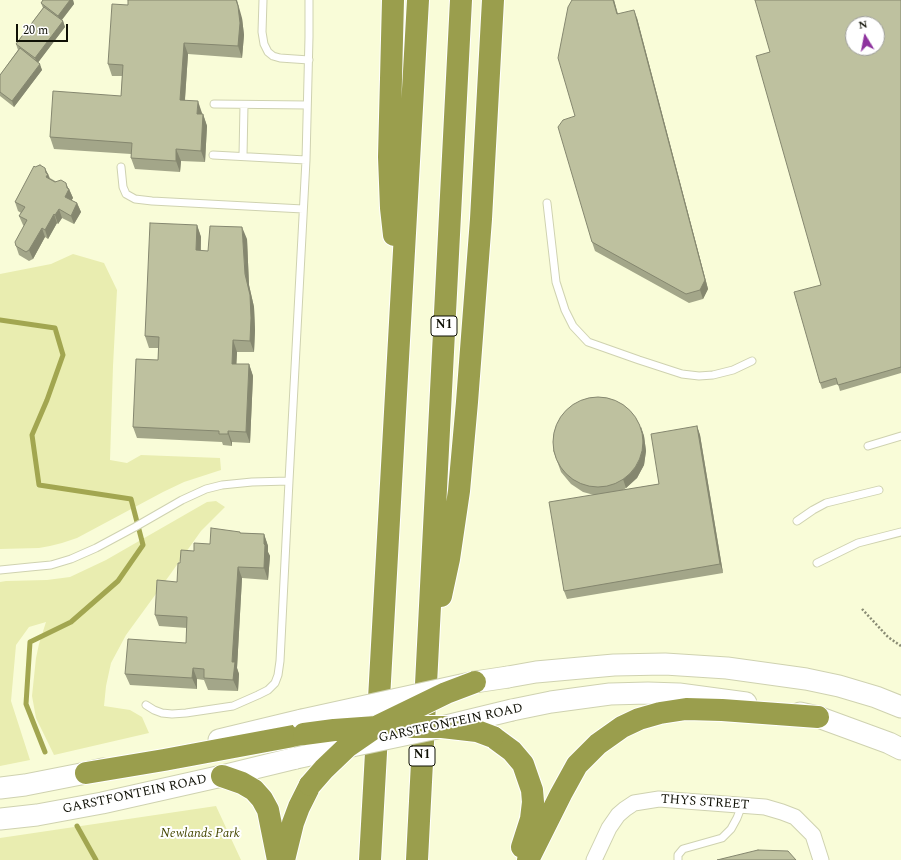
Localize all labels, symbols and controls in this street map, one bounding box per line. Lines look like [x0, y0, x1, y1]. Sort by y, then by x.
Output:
scale bar [18, 16, 70, 42]
north arrow [845, 16, 885, 56]
text: N [857, 16, 869, 34]
text: 20 m [23, 21, 48, 40]
road number: N1 [431, 316, 457, 336]
street label: GARSTFONTEIN ROAD [377, 701, 525, 747]
road number: N1 [409, 746, 435, 766]
street label: GARSTFONTEIN ROAD [61, 772, 209, 818]
street label: THYS STREET [660, 792, 750, 814]
park label: Newlands Park [160, 826, 240, 842]

